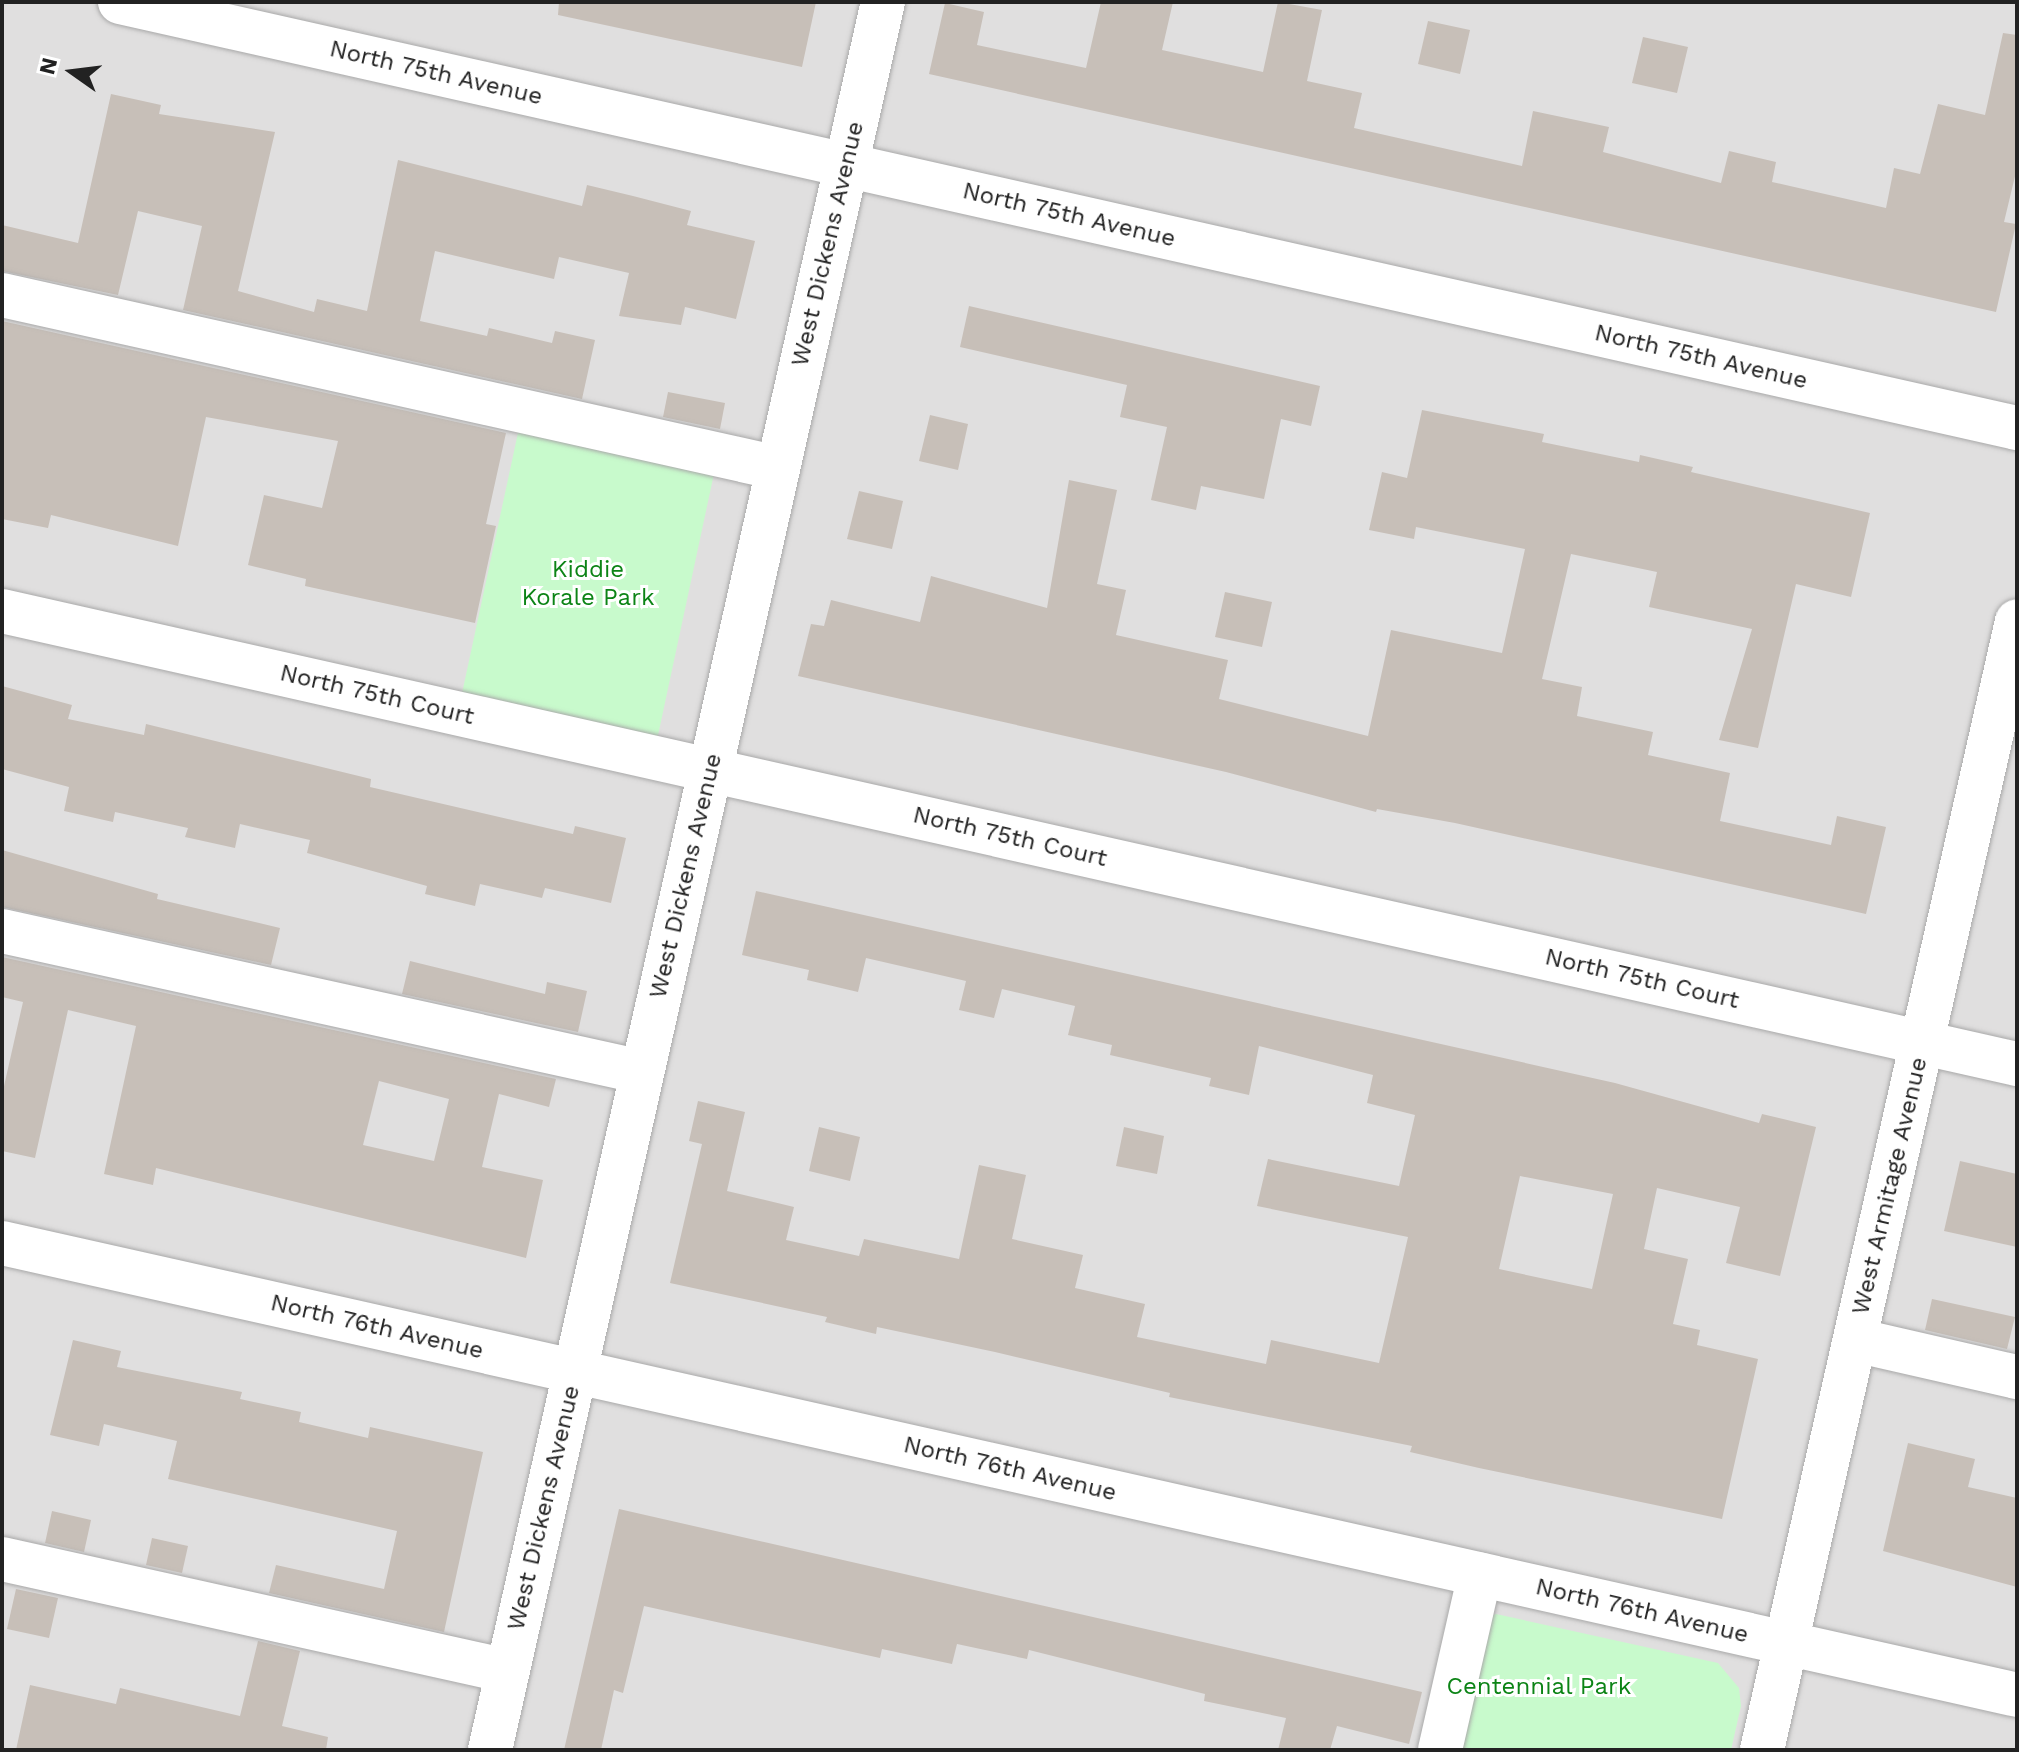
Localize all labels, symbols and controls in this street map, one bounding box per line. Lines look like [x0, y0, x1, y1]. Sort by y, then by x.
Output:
north arrow [32, 32, 112, 112]
street label: North 75th Avenue [326, 34, 546, 112]
text: N [34, 55, 62, 77]
street label: West Dickens Avenue [786, 118, 870, 370]
street label: North 75th Avenue [959, 176, 1179, 254]
street label: North 75th Avenue [1591, 318, 1811, 396]
park label: Kiddie Korale Park [521, 556, 655, 612]
street label: North 75th Court [277, 659, 477, 731]
street label: West Dickens Avenue [644, 750, 728, 1002]
street label: North 75th Court [910, 801, 1110, 873]
street label: North 75th Court [1542, 943, 1742, 1015]
street label: West Armitage Avenue [1846, 1054, 1934, 1318]
street label: North 76th Avenue [267, 1288, 487, 1366]
street label: West Dickens Avenue [502, 1382, 586, 1634]
street label: North 76th Avenue [900, 1430, 1120, 1508]
street label: North 76th Avenue [1532, 1572, 1752, 1650]
park label: Centennial Park [1446, 1673, 1632, 1701]

